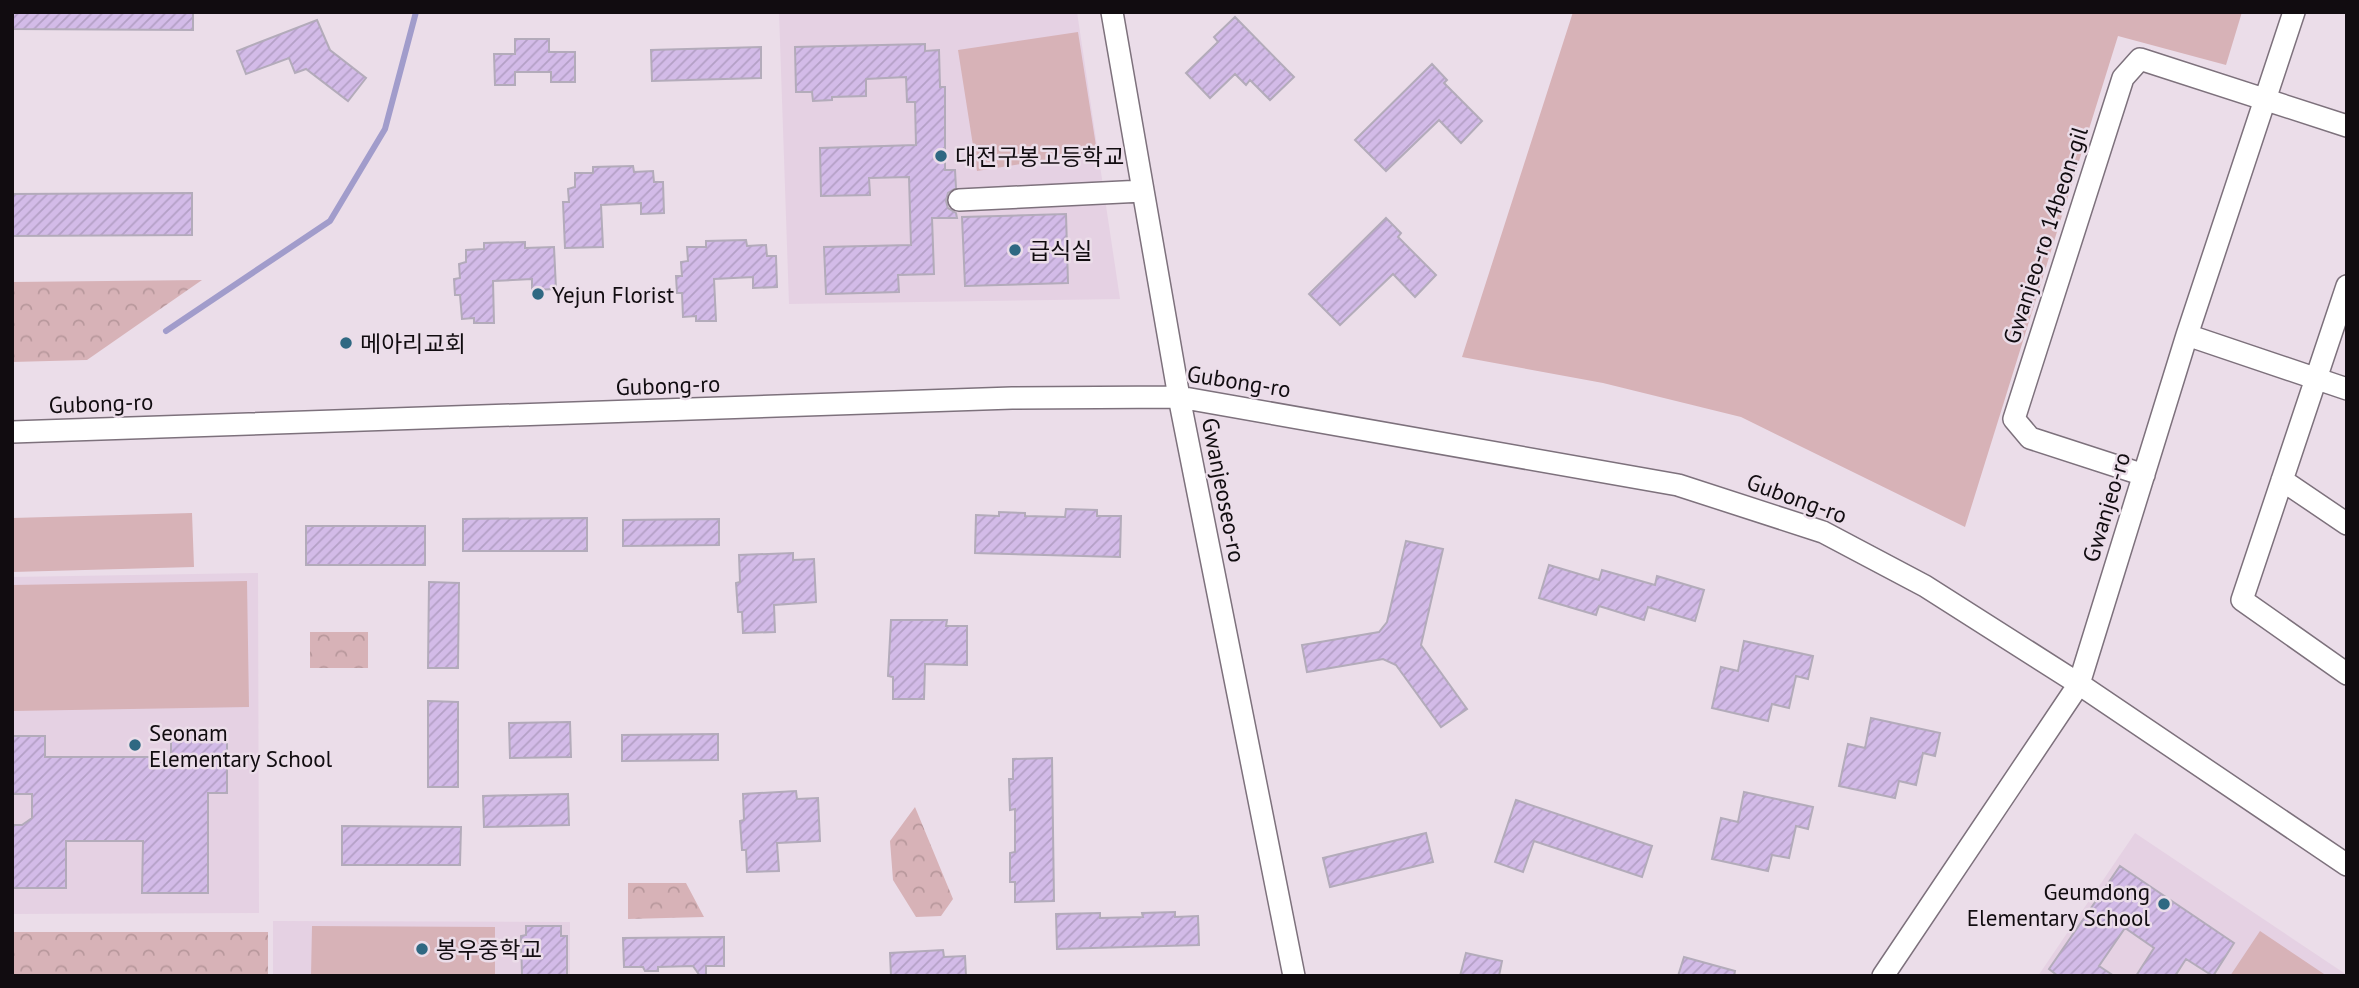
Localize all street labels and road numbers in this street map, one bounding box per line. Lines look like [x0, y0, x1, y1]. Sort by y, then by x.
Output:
street label: Gwanjeo-ro 14beon-gil [1996, 122, 2094, 347]
street label: Gubong-ro [1185, 358, 1293, 404]
street label: Gubong-ro [615, 369, 721, 401]
street label: Gubong-ro [48, 387, 154, 419]
street label: Gwanjeoseo-ro [1196, 415, 1252, 565]
street label: Gwanjeo-ro [2076, 449, 2136, 565]
street label: Gubong-ro [1743, 466, 1851, 530]

